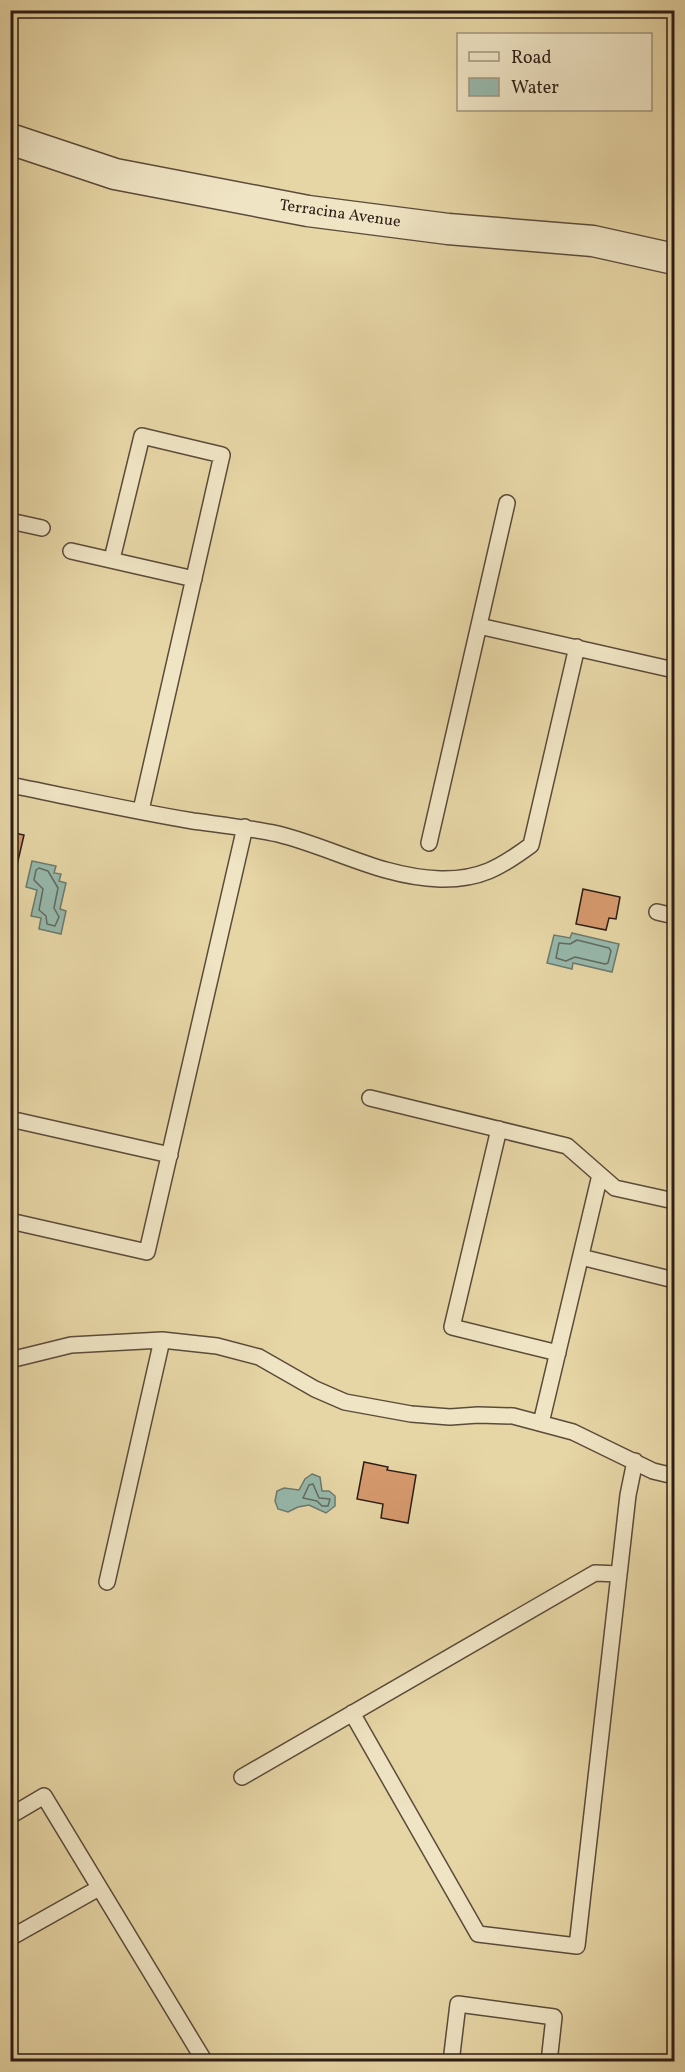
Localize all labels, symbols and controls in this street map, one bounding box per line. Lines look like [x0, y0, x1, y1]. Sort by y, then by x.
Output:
legend [457, 33, 652, 111]
text: Road [511, 46, 552, 71]
text: Water [511, 76, 559, 101]
street label: Terracina Avenue [278, 195, 402, 233]

